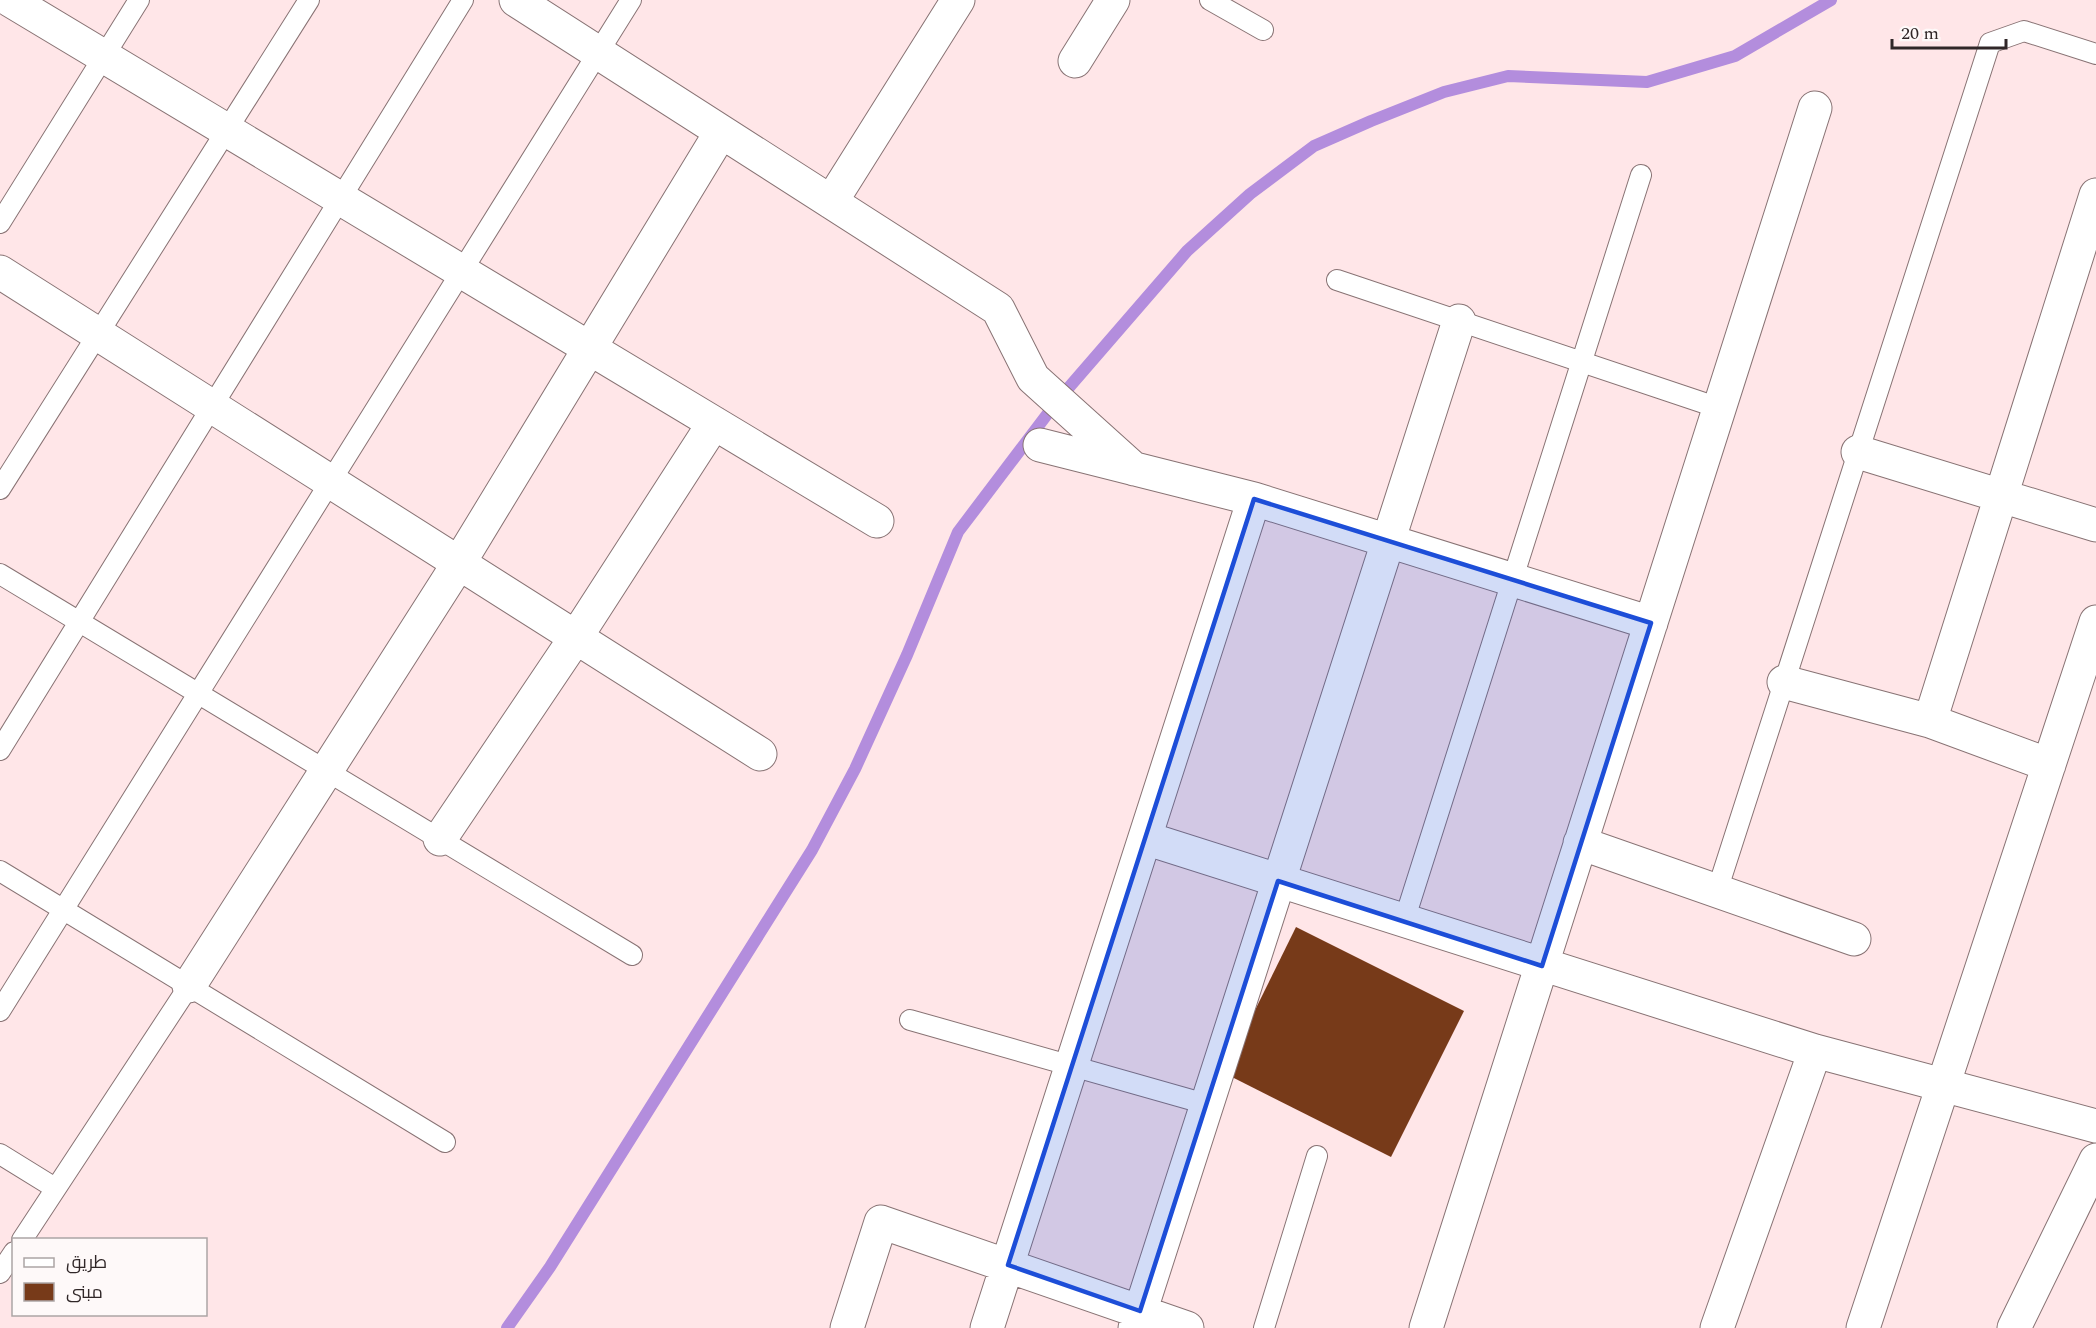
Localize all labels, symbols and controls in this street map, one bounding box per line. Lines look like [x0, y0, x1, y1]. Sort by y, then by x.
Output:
scale bar [1892, 12, 2006, 50]
text: 20 m [1901, 20, 1939, 47]
legend [12, 1238, 207, 1316]
text: طريق [66, 1249, 107, 1276]
text: مبنى [66, 1279, 103, 1306]

